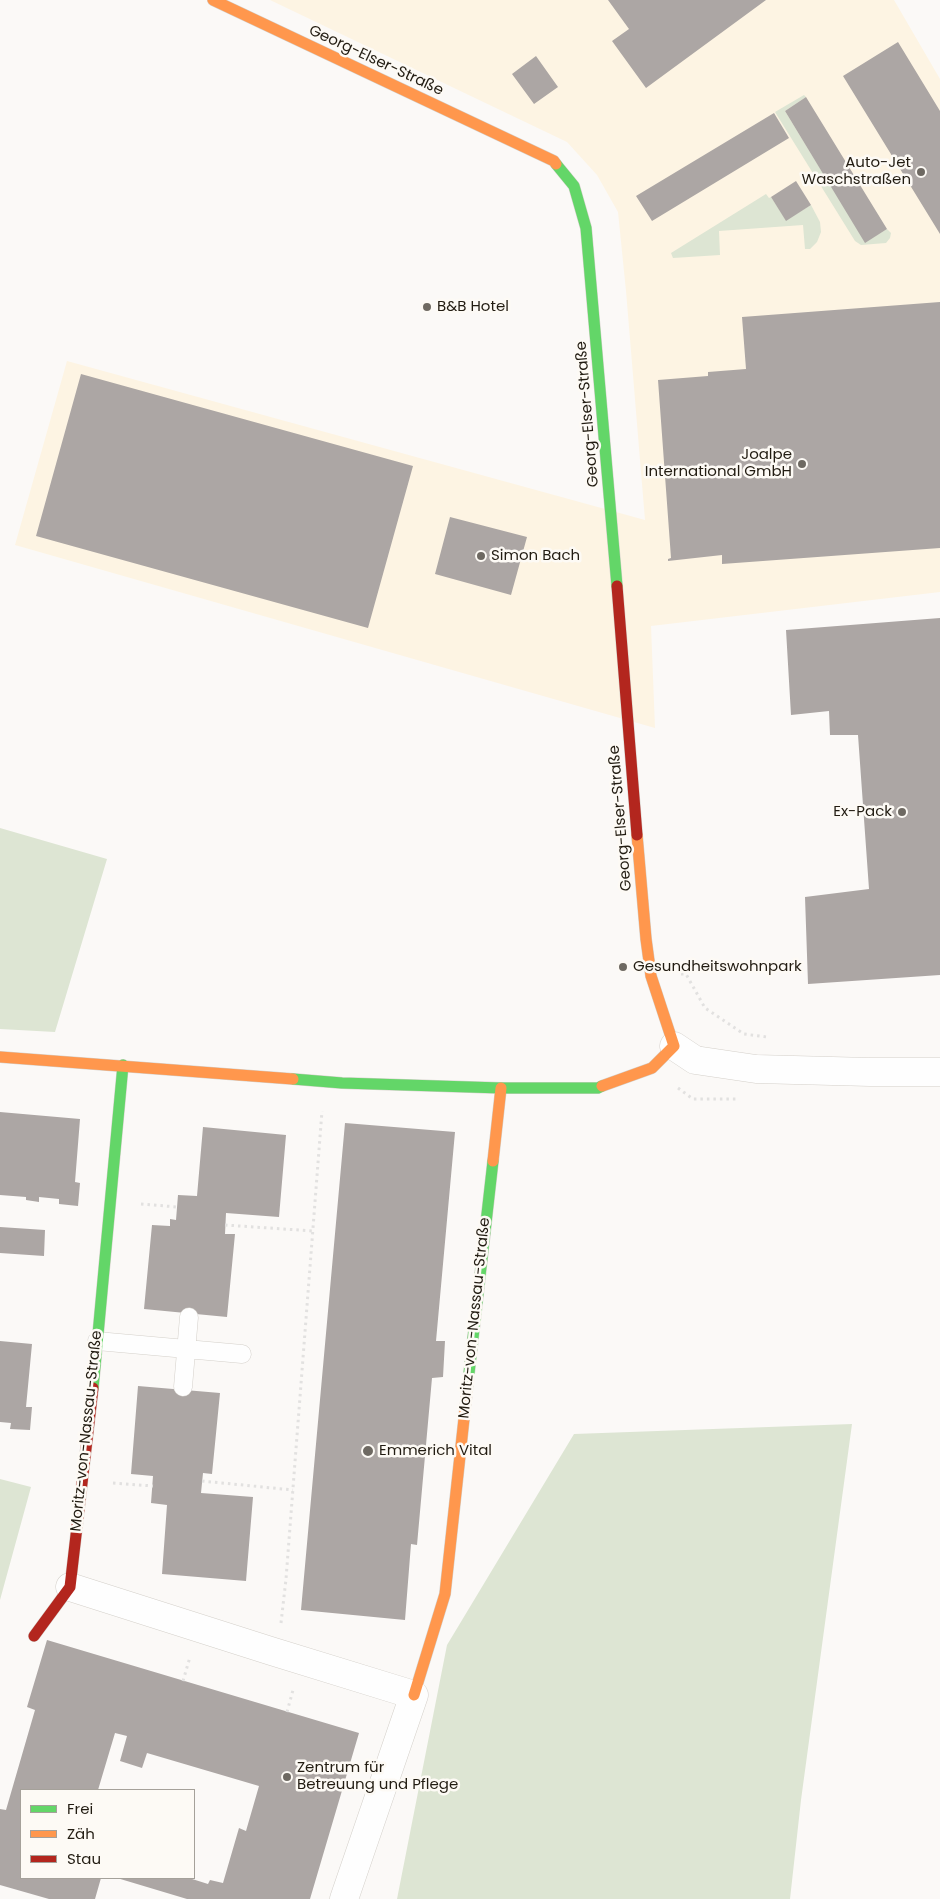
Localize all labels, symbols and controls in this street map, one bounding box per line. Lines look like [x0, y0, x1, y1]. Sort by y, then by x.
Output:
street label: Georg-Elser-Straße [306, 22, 446, 100]
place label: Auto-Jet Waschstraßen [802, 154, 911, 189]
marker: Auto-Jet Waschstraßen [915, 166, 927, 178]
place label: B&B Hotel [437, 298, 509, 316]
marker: B&B Hotel [421, 301, 433, 313]
street label: Georg-Elser-Straße [573, 340, 603, 488]
place label: Joalpe International GmbH [645, 446, 792, 481]
marker: Joalpe International GmbH [796, 458, 808, 470]
place label: Simon Bach [491, 547, 580, 565]
marker: Simon Bach [475, 550, 487, 562]
street label: Georg-Elser-Straße [606, 744, 636, 892]
place label: Ex-Pack [833, 803, 892, 821]
marker: Ex-Pack [896, 806, 908, 818]
place label: Gesundheitswohnpark [633, 958, 802, 976]
marker: Gesundheitswohnpark [617, 961, 629, 973]
street label: Moritz-von-Nassau-Straße [455, 1217, 495, 1419]
street label: Moritz-von-Nassau-Straße [67, 1330, 107, 1532]
place label: Emmerich Vital [379, 1442, 492, 1460]
marker: Emmerich Vital [361, 1444, 375, 1458]
place label: Zentrum für Betreuung und Pflege [297, 1759, 458, 1794]
marker: Zentrum für Betreuung und Pflege [281, 1771, 293, 1783]
legend [20, 1789, 195, 1879]
text: Frei [67, 1798, 93, 1819]
text: Zäh [67, 1823, 95, 1844]
text: Stau [67, 1848, 101, 1869]

